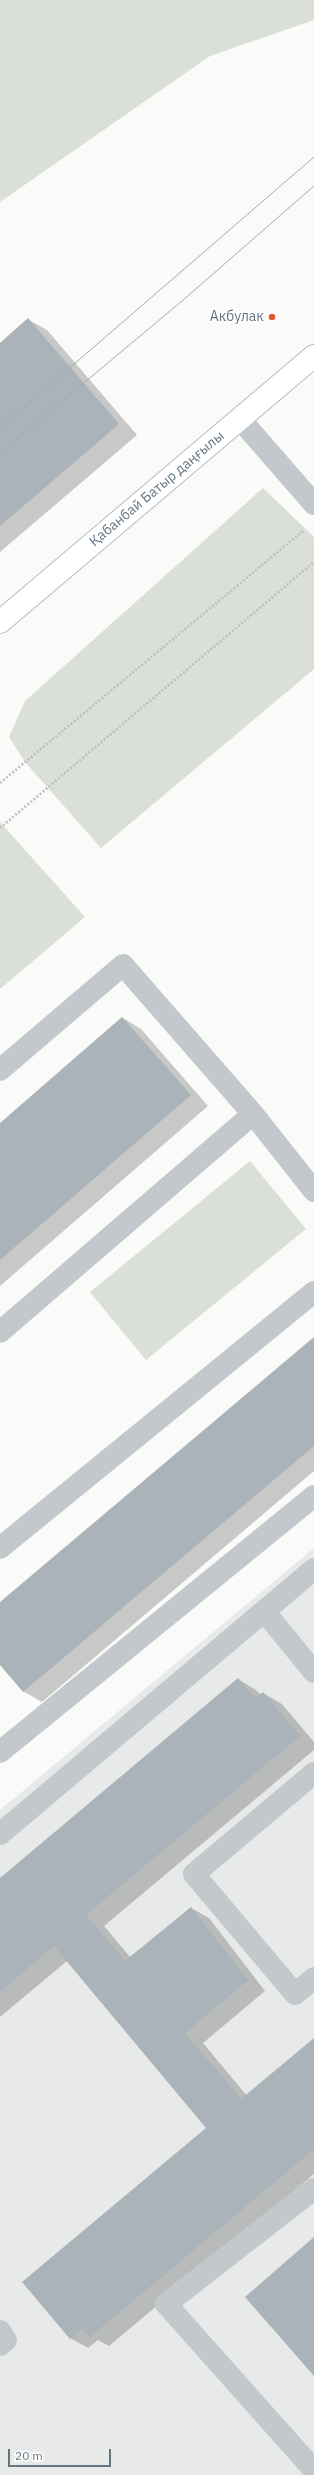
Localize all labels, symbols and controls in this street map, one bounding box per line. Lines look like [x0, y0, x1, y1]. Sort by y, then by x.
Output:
place label: Акбулак [210, 309, 264, 325]
marker: Акбулак [267, 312, 277, 322]
street label: Қабанбай Батыр даңғылы [86, 428, 228, 550]
scale bar [10, 2441, 113, 2467]
text: 20 m [15, 2448, 43, 2463]

